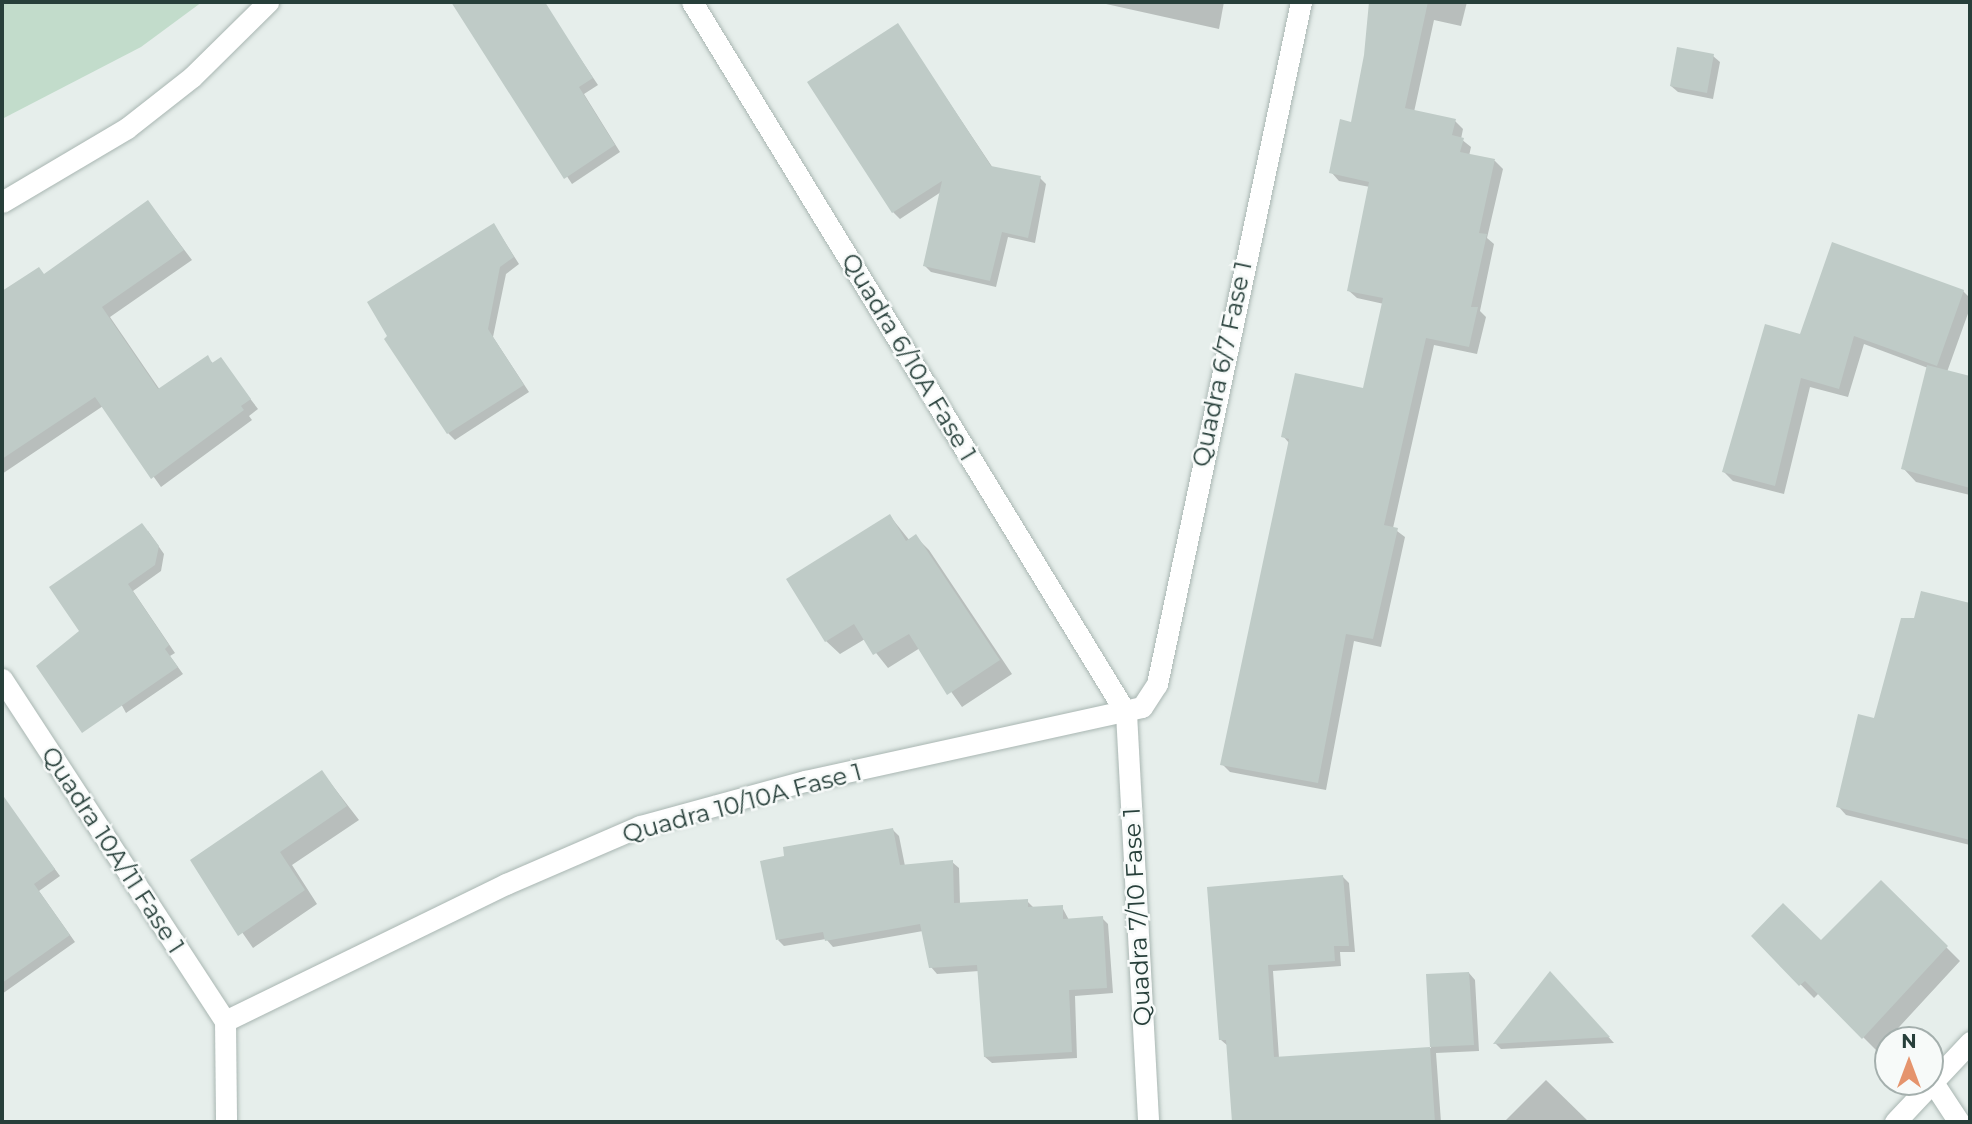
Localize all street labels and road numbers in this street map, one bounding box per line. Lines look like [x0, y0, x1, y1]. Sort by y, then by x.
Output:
street label: Quadra 6/10A Fase 1 [836, 248, 982, 466]
street label: Quadra 6/7 Fase 1 [1186, 259, 1258, 469]
street label: Quadra 10A/11 Fase 1 [35, 741, 191, 959]
street label: Quadra 10/10A Fase 1 [619, 757, 865, 849]
street label: Quadra 7/10 Fase 1 [1117, 807, 1157, 1027]

